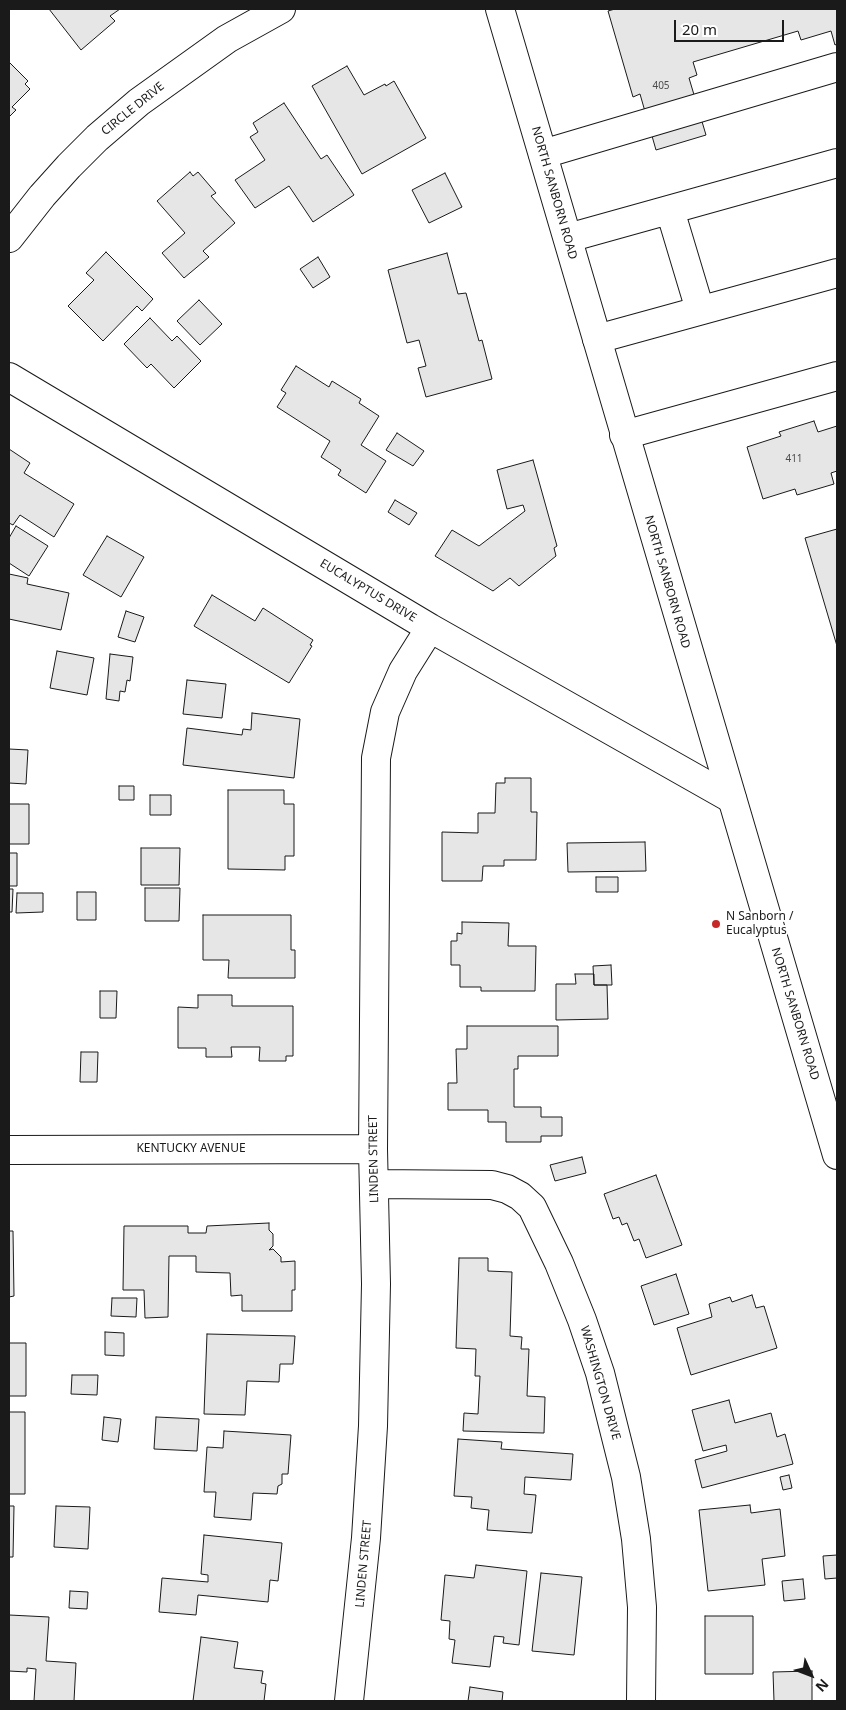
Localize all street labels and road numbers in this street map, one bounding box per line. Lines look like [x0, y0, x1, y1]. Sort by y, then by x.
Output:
street label: CIRCLE DRIVE [99, 79, 167, 139]
street label: NORTH SANBORN ROAD [528, 125, 580, 261]
street label: NORTH SANBORN ROAD [641, 514, 693, 650]
street label: EUCALYPTUS DRIVE [317, 557, 419, 625]
street label: NORTH SANBORN ROAD [768, 946, 822, 1082]
street label: LINDEN STREET [366, 1115, 382, 1203]
street label: KENTUCKY AVENUE [136, 1142, 246, 1156]
street label: WASHINGTON DRIVE [577, 1324, 623, 1442]
street label: LINDEN STREET [353, 1520, 375, 1608]

